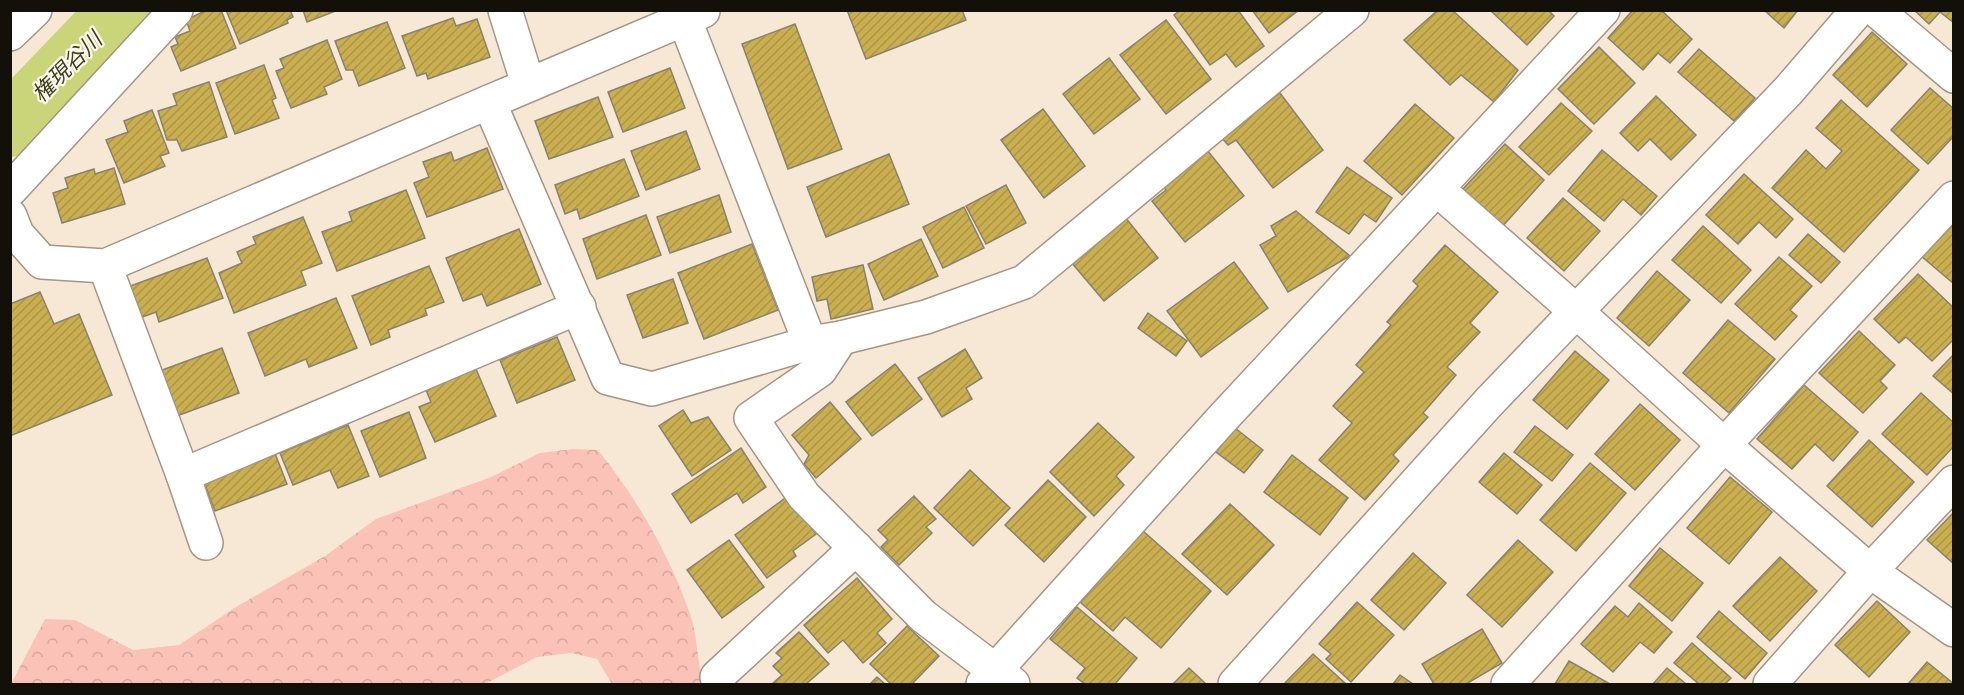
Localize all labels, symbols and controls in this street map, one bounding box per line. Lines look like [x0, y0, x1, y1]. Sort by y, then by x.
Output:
water label: 権現谷川 [26, 25, 109, 108]

